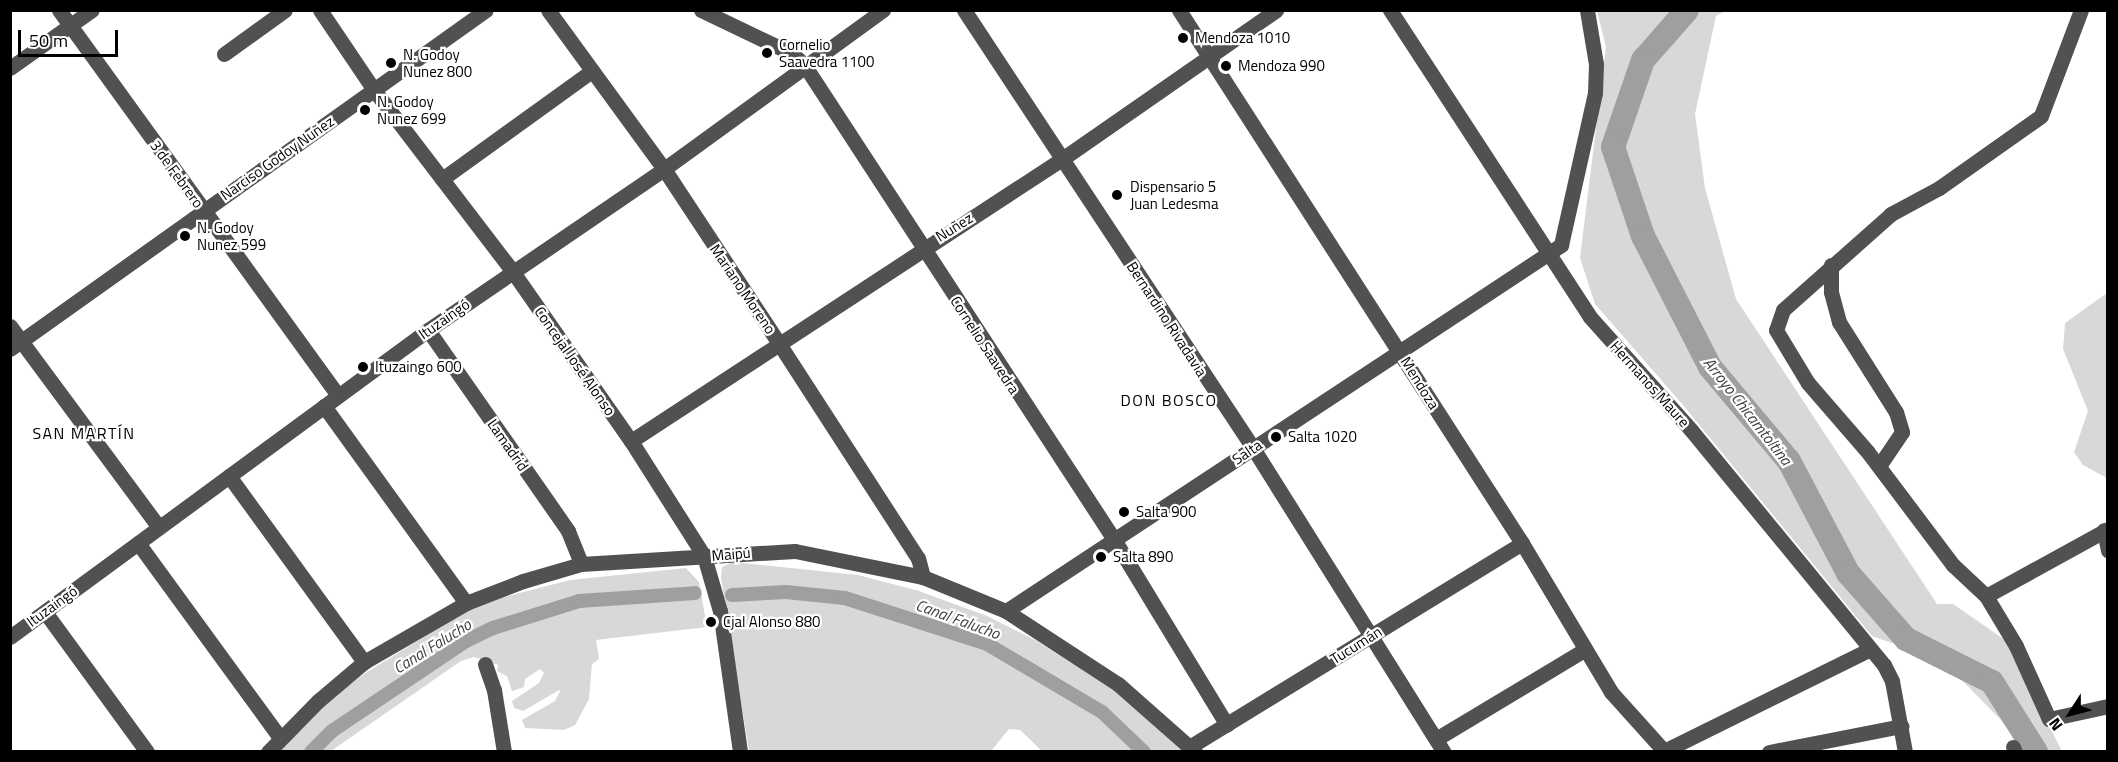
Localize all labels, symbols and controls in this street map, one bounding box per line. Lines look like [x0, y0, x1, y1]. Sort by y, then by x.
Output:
scale bar [21, 18, 122, 56]
text: 50 m [29, 27, 68, 54]
place label: Mendoza 1010 [1195, 29, 1290, 47]
marker: Mendoza 1010 [1176, 31, 1190, 45]
place label: Cornelio Saavedra 1100 [779, 35, 874, 70]
place label: N. Godoy Nunez 800 [403, 45, 472, 80]
marker: Cornelio Saavedra 1100 [760, 46, 774, 60]
marker: N. Godoy Nunez 800 [384, 56, 398, 70]
place label: Mendoza 990 [1238, 57, 1325, 75]
marker: Mendoza 990 [1219, 59, 1233, 73]
place label: N. Godoy Nunez 699 [377, 92, 446, 127]
marker: N. Godoy Nunez 699 [358, 103, 372, 117]
street label: Narciso Godoy Nuñez [217, 112, 337, 204]
street label: 3 de Febrero [146, 137, 208, 211]
place label: Dispensario 5 Juan Ledesma [1130, 177, 1218, 212]
marker: Dispensario 5 Juan Ledesma [1108, 186, 1126, 204]
street label: Nuñez [932, 209, 976, 245]
place label: N. Godoy Nunez 599 [197, 218, 266, 253]
marker: N. Godoy Nunez 599 [178, 229, 192, 243]
street label: Mariano Moreno [706, 241, 780, 337]
street label: Bernardino Rivadavia [1123, 258, 1211, 380]
street label: Cornelio Saavedra [947, 293, 1023, 397]
street label: Ituzaingó [415, 295, 473, 343]
street label: Concejal José Alonso [531, 303, 619, 419]
street label: Hermanos Maure [1607, 337, 1693, 431]
water label: Arroyo Chicamtoltina [1700, 353, 1796, 469]
street label: Mendoza [1397, 354, 1443, 412]
place label: Ituzaingo 600 [375, 358, 462, 376]
marker: Ituzaingo 600 [356, 360, 370, 374]
district label: DON BOSCO [1121, 390, 1217, 410]
street label: Lamadrid [484, 416, 532, 474]
district label: SAN MARTÍN [32, 423, 136, 443]
place label: Salta 1020 [1288, 428, 1357, 446]
marker: Salta 1020 [1269, 430, 1283, 444]
street label: Salta [1229, 436, 1265, 468]
place label: Salta 900 [1136, 503, 1196, 521]
marker: Salta 900 [1117, 505, 1131, 519]
street label: Maipú [711, 543, 751, 565]
place label: Salta 890 [1113, 548, 1173, 566]
marker: Salta 890 [1094, 550, 1108, 564]
street label: Ituzaingó [23, 582, 81, 630]
water label: Canal Falucho [913, 595, 1003, 643]
place label: Cjal Alonso 880 [723, 613, 820, 631]
water label: Canal Falucho [390, 615, 474, 677]
marker: Cjal Alonso 880 [704, 615, 718, 629]
street label: Tucumán [1327, 622, 1385, 668]
north arrow [2040, 684, 2100, 744]
text: N [2042, 713, 2068, 736]

